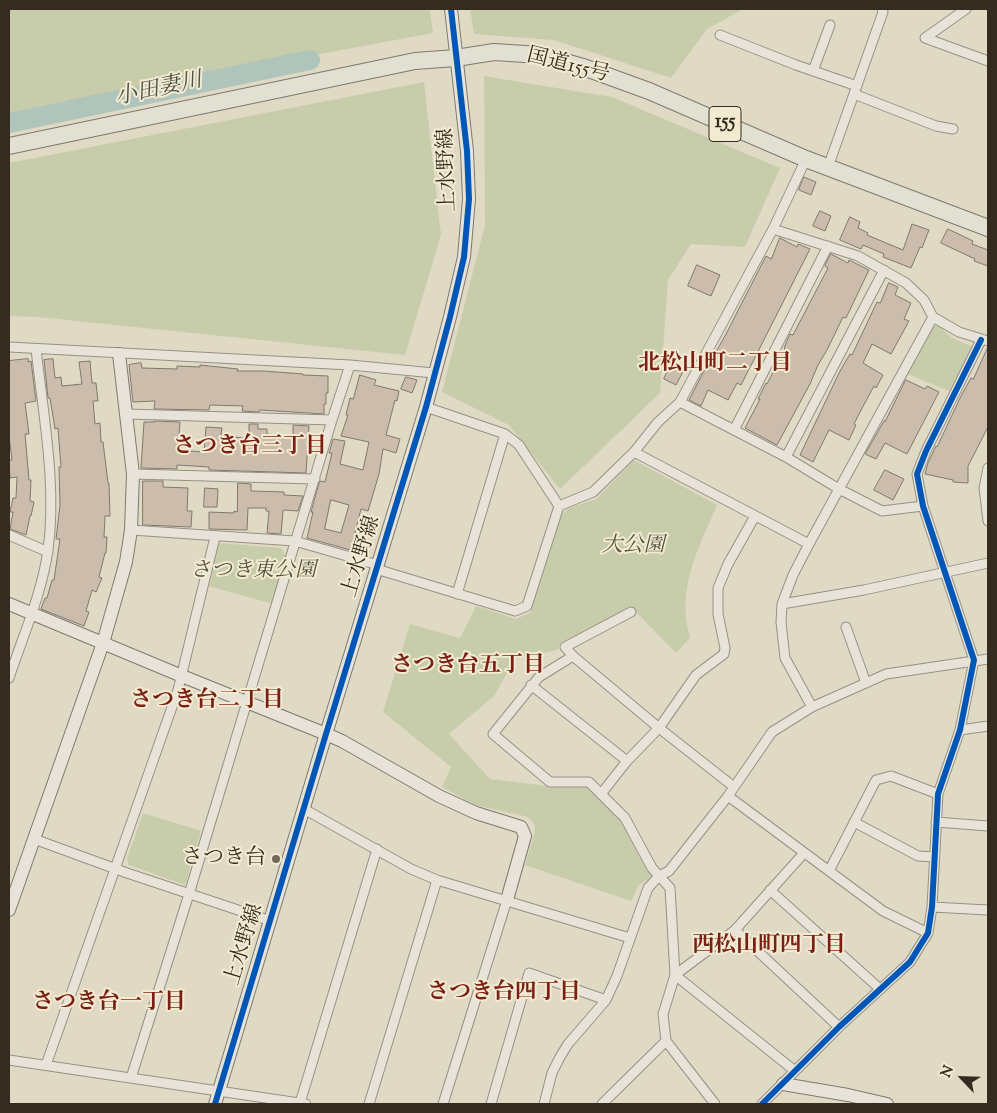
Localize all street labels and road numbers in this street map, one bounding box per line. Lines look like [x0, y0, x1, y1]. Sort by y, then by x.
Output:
street label: 国道155号 [524, 45, 612, 89]
road number: 155 [709, 106, 741, 142]
street label: 上水野線 [435, 128, 463, 212]
street label: 上水野線 [339, 513, 387, 601]
street label: 上水野線 [222, 901, 270, 989]

